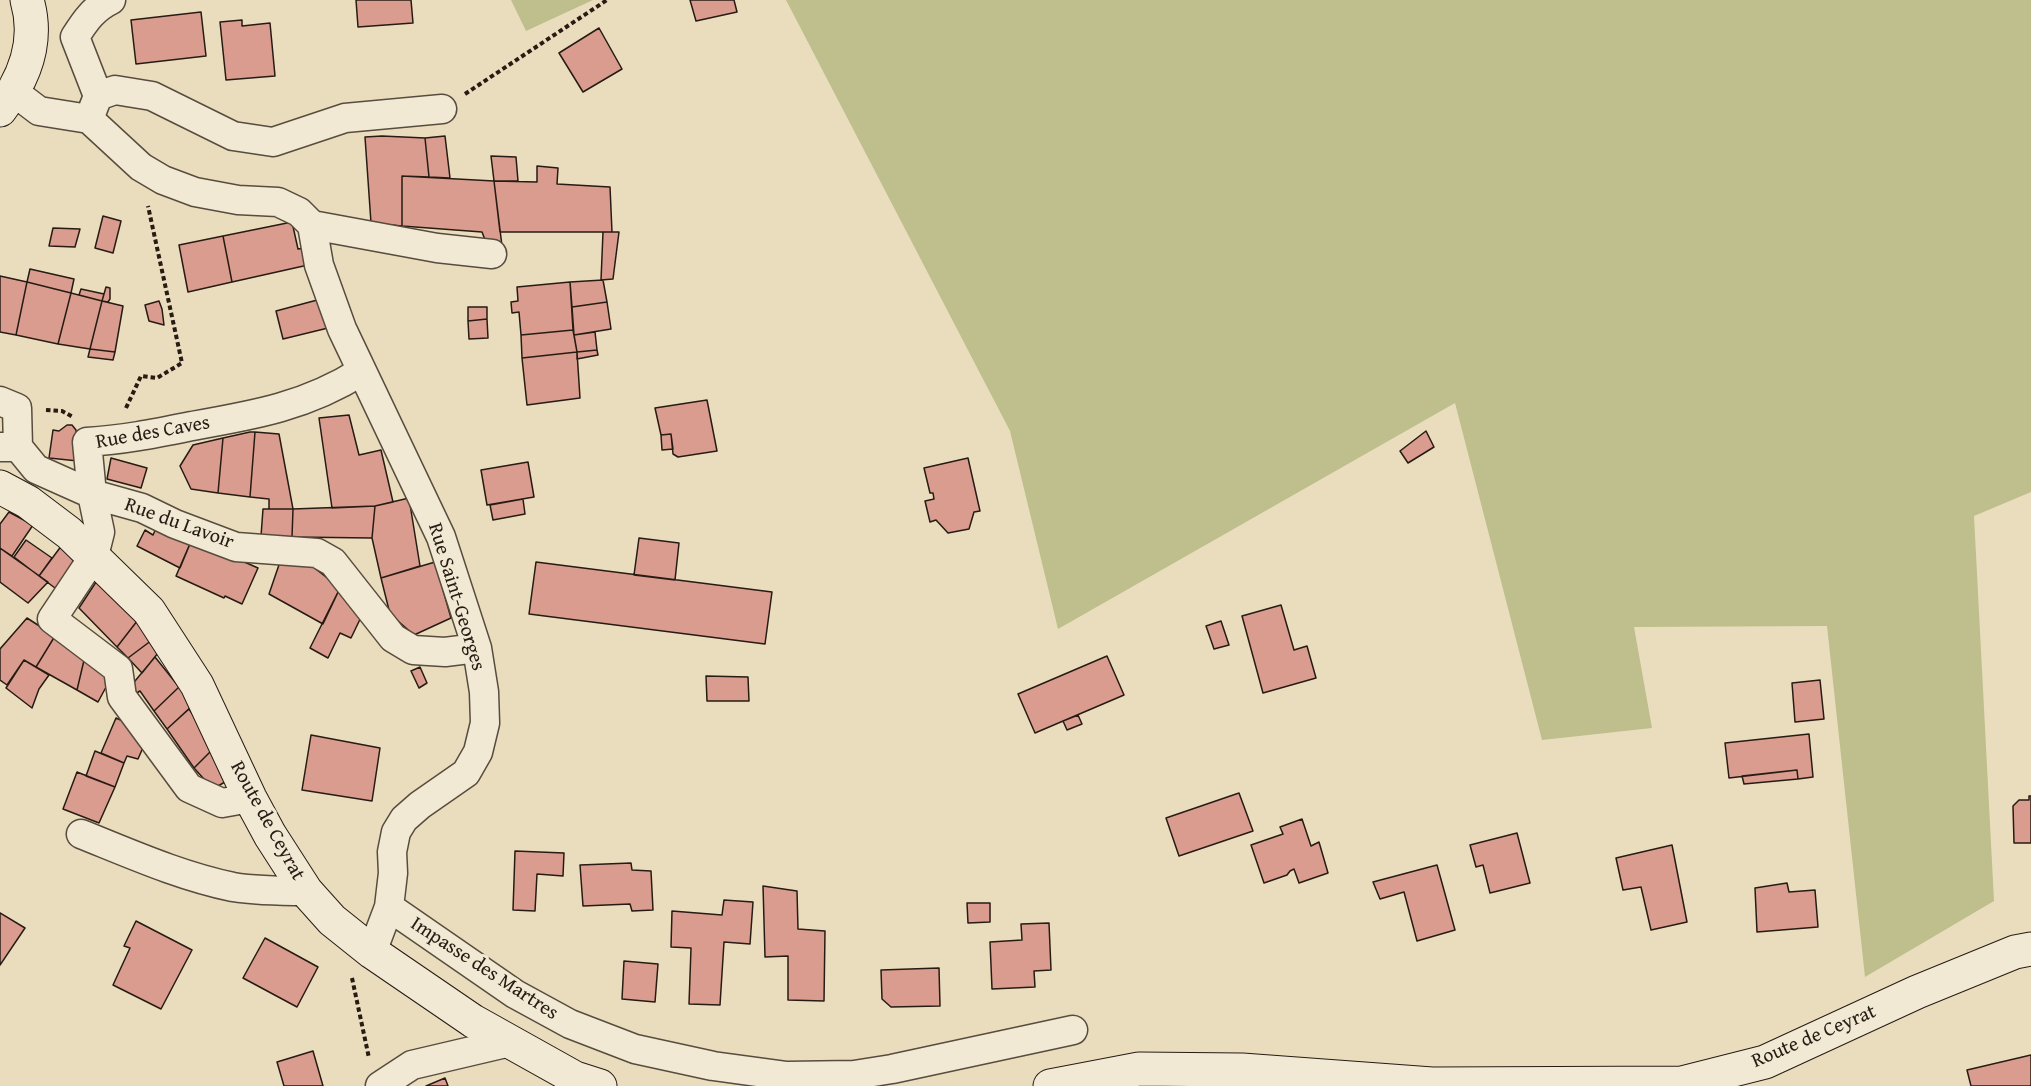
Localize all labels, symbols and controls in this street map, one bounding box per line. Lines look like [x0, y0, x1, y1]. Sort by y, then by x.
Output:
street label: Rue des Caves [94, 411, 212, 455]
street label: Rue du Lavoir [121, 493, 237, 555]
street label: Rue Saint-Georges [422, 520, 490, 674]
street label: Route de Ceyrat [224, 757, 310, 885]
street label: Impasse des Martres [406, 912, 562, 1026]
street label: Route de Ceyrat [1748, 1000, 1880, 1074]

